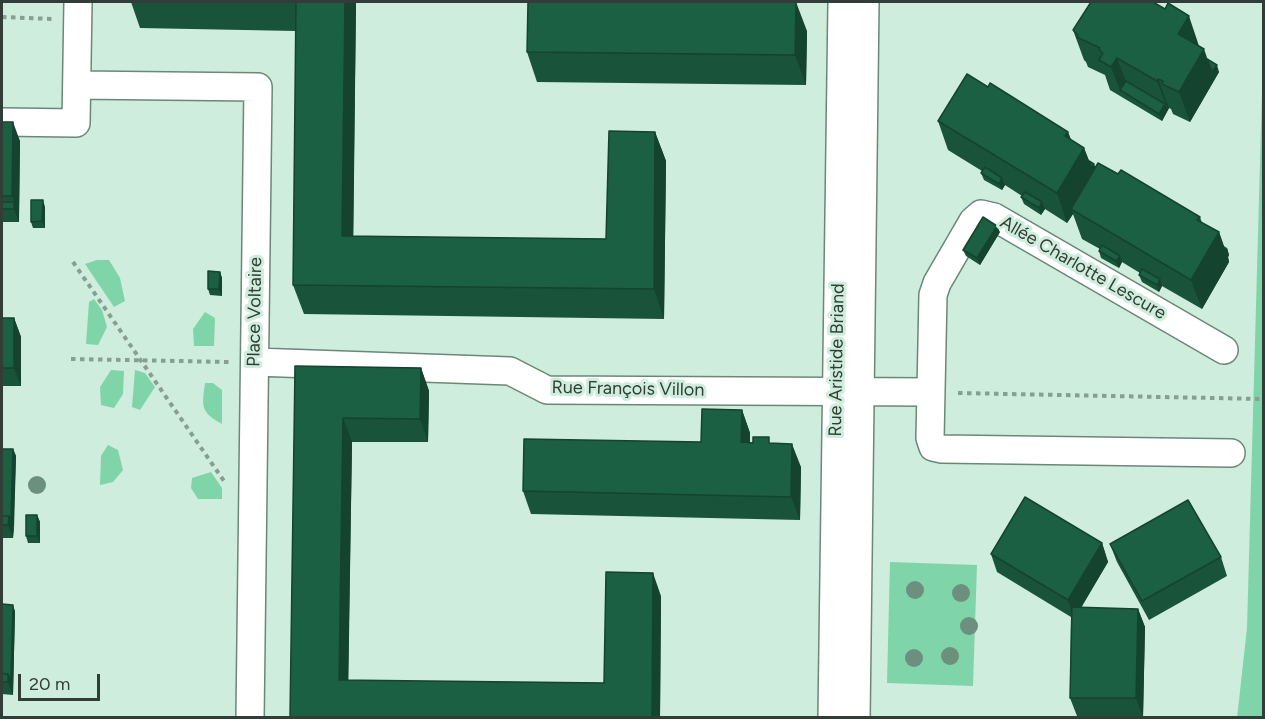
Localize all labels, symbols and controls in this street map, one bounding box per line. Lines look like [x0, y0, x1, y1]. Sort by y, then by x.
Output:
street label: Allée Charlotte Lescure [996, 212, 1170, 324]
street label: Place Voltaire [243, 257, 267, 367]
street label: Rue Aristide Briand [825, 283, 849, 437]
street label: Rue François Villon [551, 377, 705, 401]
scale bar [21, 662, 104, 700]
text: 20 m [29, 673, 70, 695]

